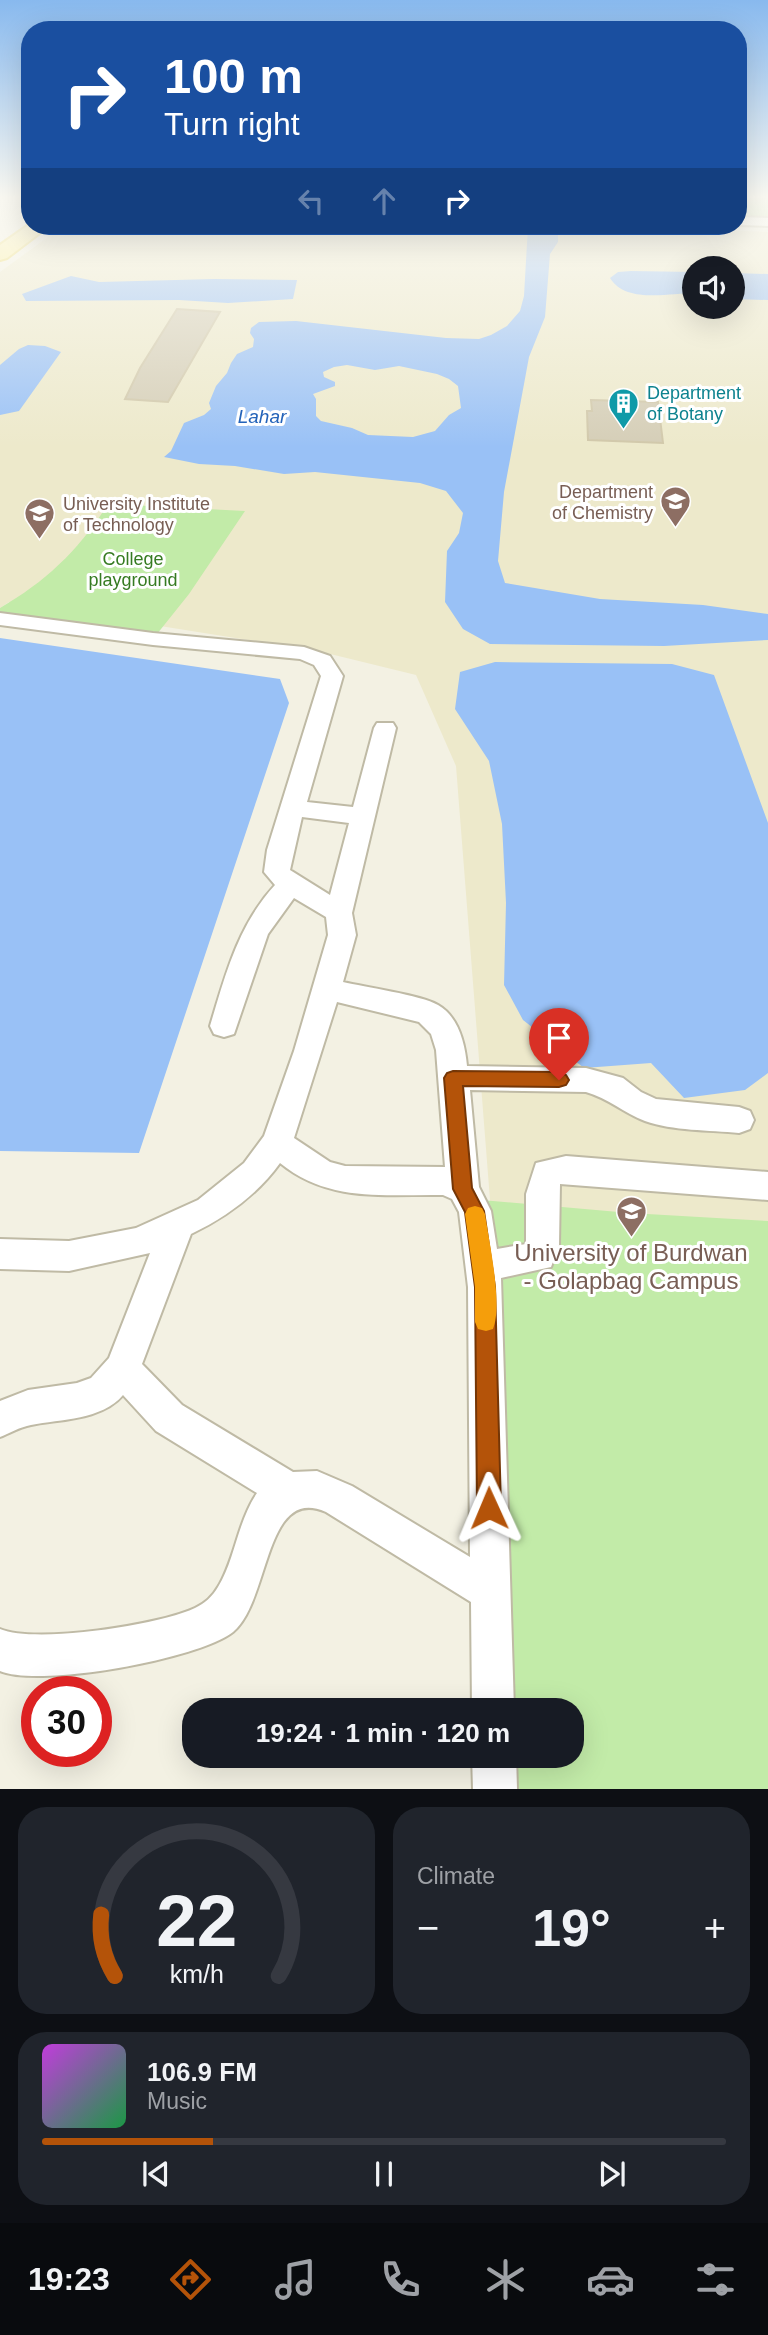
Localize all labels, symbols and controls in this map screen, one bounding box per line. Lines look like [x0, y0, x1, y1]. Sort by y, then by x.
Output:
icon: right [49, 49, 140, 140]
text: 100 m [164, 49, 303, 103]
text: Turn right [164, 106, 300, 142]
icon: left [292, 182, 330, 220]
icon: ahead [365, 182, 403, 220]
icon: right [438, 182, 476, 220]
map controls [682, 256, 745, 319]
button: sound [682, 256, 745, 319]
place label: Department of Botany [647, 383, 741, 424]
building icon: Department of Botany [607, 386, 641, 430]
water label: Lahar [238, 406, 287, 427]
place label: Department of Chemistry [552, 482, 653, 523]
school or university icon: Department of Chemistry [659, 485, 693, 529]
place label: University Institute of Technology [63, 494, 210, 535]
school or university icon: University Institute of Technology [23, 497, 57, 541]
park label: College playground [88, 549, 178, 590]
pin [529, 1008, 589, 1080]
icon: arrive [540, 1019, 578, 1057]
school or university icon: University of Burdwan - Golapbag Campus [614, 1194, 648, 1238]
place label: University of Burdwan - Golapbag Campus [514, 1239, 748, 1294]
position arrow [452, 1471, 526, 1545]
speed limit sign: 30 [21, 1676, 112, 1767]
text: 19:24 · 1 min · 120 m [256, 1718, 510, 1748]
text: Climate [417, 1863, 495, 1889]
text: 22 [156, 1881, 237, 1962]
text: 19° [532, 1899, 611, 1957]
text: − [417, 1907, 439, 1949]
text: + [704, 1907, 726, 1949]
text: km/h [169, 1960, 224, 1988]
text: 106.9 FM [147, 2057, 257, 2087]
text: Music [147, 2088, 207, 2114]
icon: previous [137, 2155, 175, 2193]
icon: pause [365, 2155, 403, 2193]
icon: next [593, 2155, 631, 2193]
icon: directions [166, 2255, 215, 2304]
icon: music [271, 2255, 320, 2304]
icon: phone [376, 2255, 425, 2304]
icon: climate [481, 2255, 530, 2304]
icon: car [586, 2255, 635, 2304]
icon: filters [691, 2255, 740, 2304]
text: 19:23 [28, 2261, 110, 2297]

